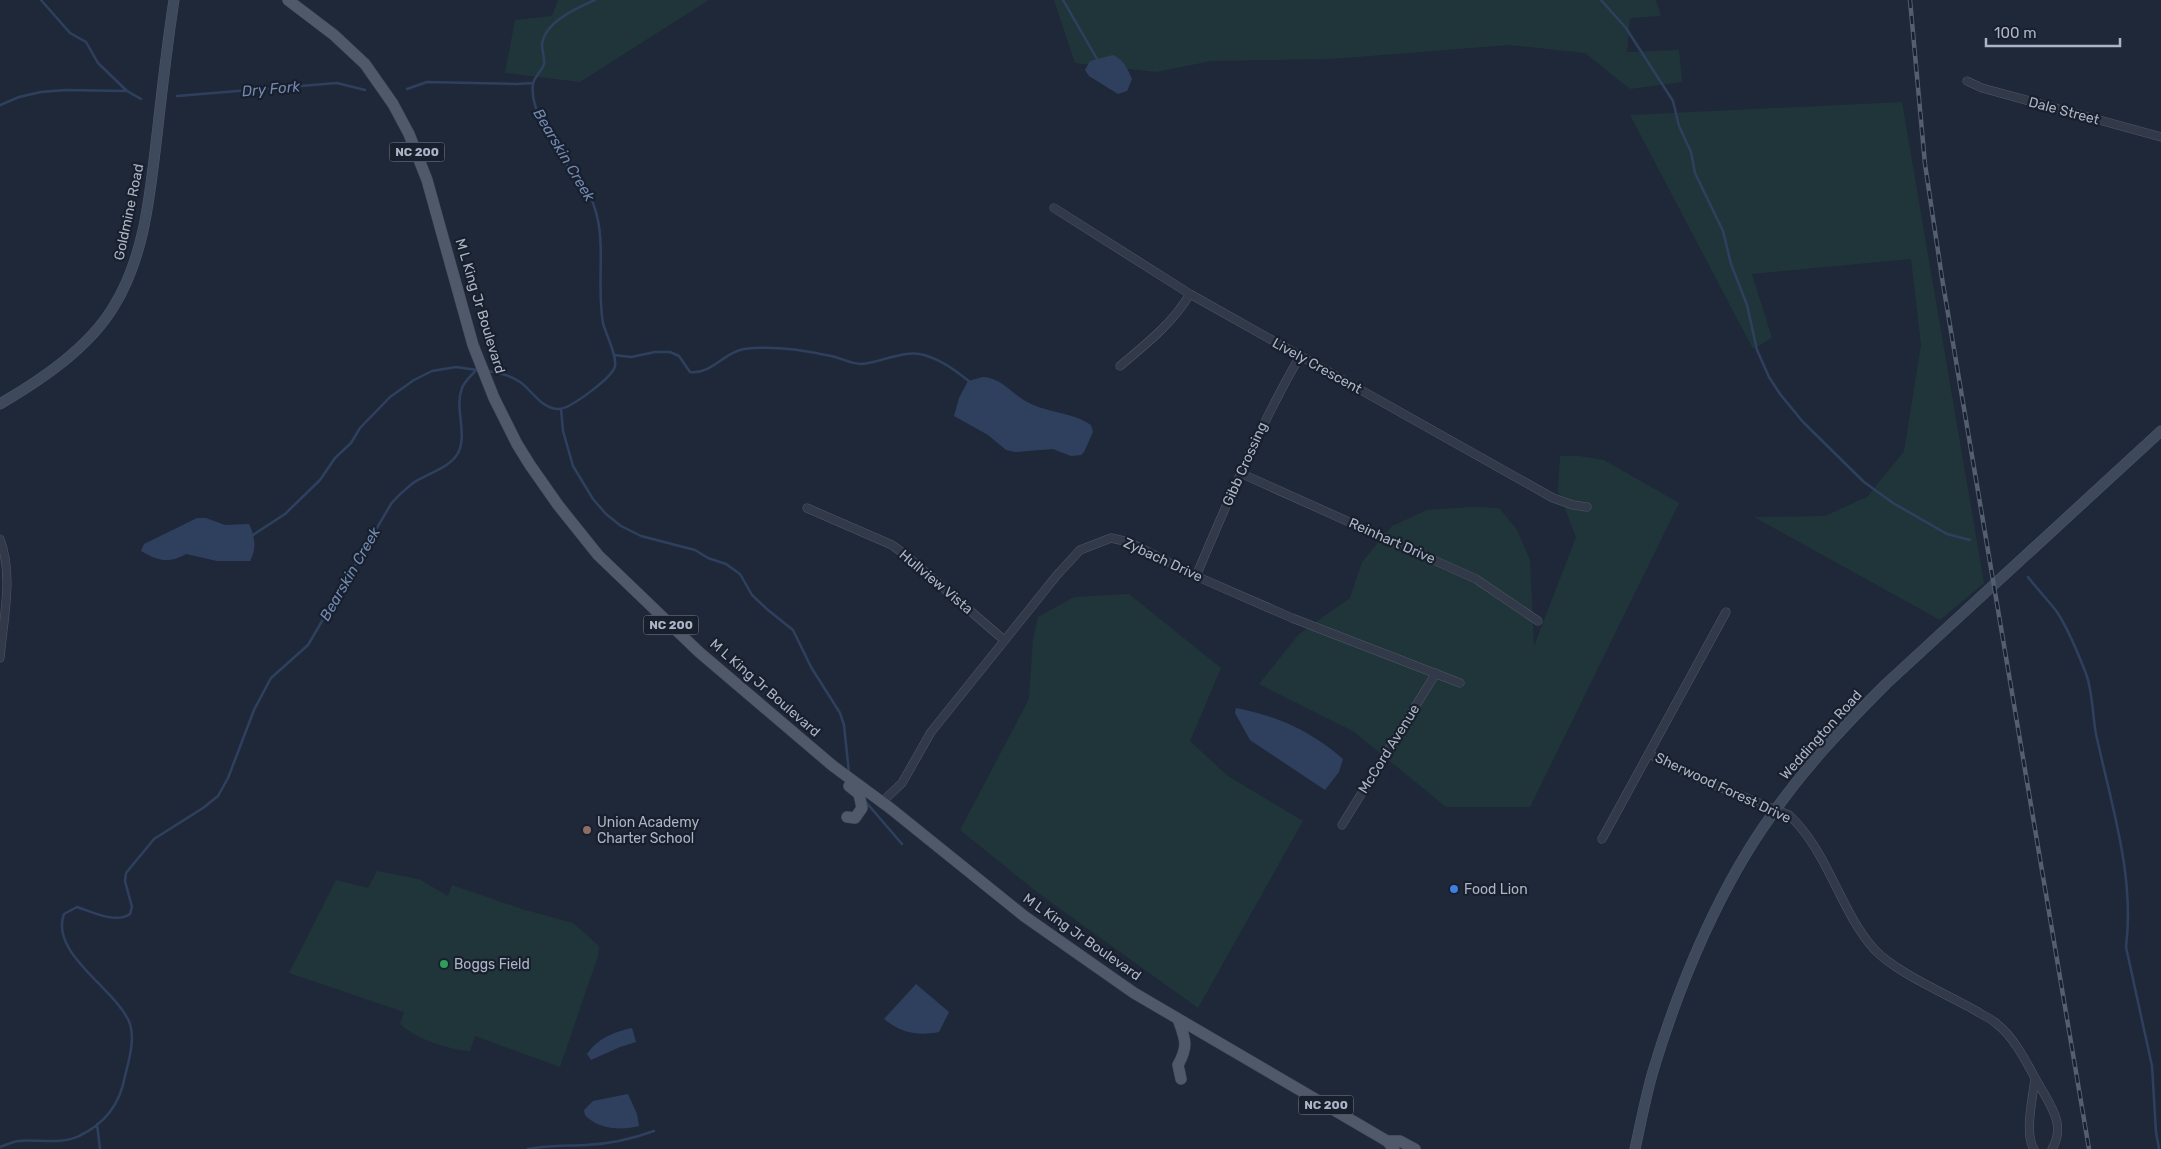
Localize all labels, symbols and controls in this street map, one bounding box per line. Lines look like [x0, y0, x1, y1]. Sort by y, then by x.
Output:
scale bar [1986, 15, 2120, 47]
text: 100 m [1994, 24, 2036, 42]
water label: Dry Fork [241, 77, 301, 101]
street label: Dale Street [2027, 93, 2102, 129]
water label: Bearskin Creek [529, 105, 599, 205]
road number: NC 200 [390, 142, 444, 162]
street label: Goldmine Road [110, 162, 148, 262]
street label: M L King Jr Boulevard [451, 236, 509, 376]
street label: Lively Crescent [1269, 334, 1365, 398]
street label: Gibb Crossing [1219, 419, 1271, 509]
street label: Reinhart Drive [1346, 514, 1438, 568]
water label: Bearskin Creek [316, 524, 384, 624]
street label: Zybach Drive [1121, 534, 1205, 586]
street label: Hullview Vista [896, 546, 976, 618]
road number: NC 200 [644, 616, 698, 634]
street label: M L King Jr Boulevard [706, 636, 824, 740]
street label: Weddington Road [1776, 687, 1866, 783]
street label: McCord Avenue [1355, 701, 1423, 797]
street label: Sherwood Forest Drive [1652, 749, 1794, 827]
place label: Union Academy Charter School [597, 814, 699, 847]
marker: Union Academy Charter School [581, 824, 593, 836]
place label: Food Lion [1464, 881, 1528, 898]
marker: Food Lion [1448, 883, 1460, 895]
street label: M L King Jr Boulevard [1020, 890, 1144, 984]
place label: Boggs Field [454, 956, 530, 973]
marker: Boggs Field [438, 958, 450, 970]
road number: NC 200 [1298, 1096, 1354, 1114]

